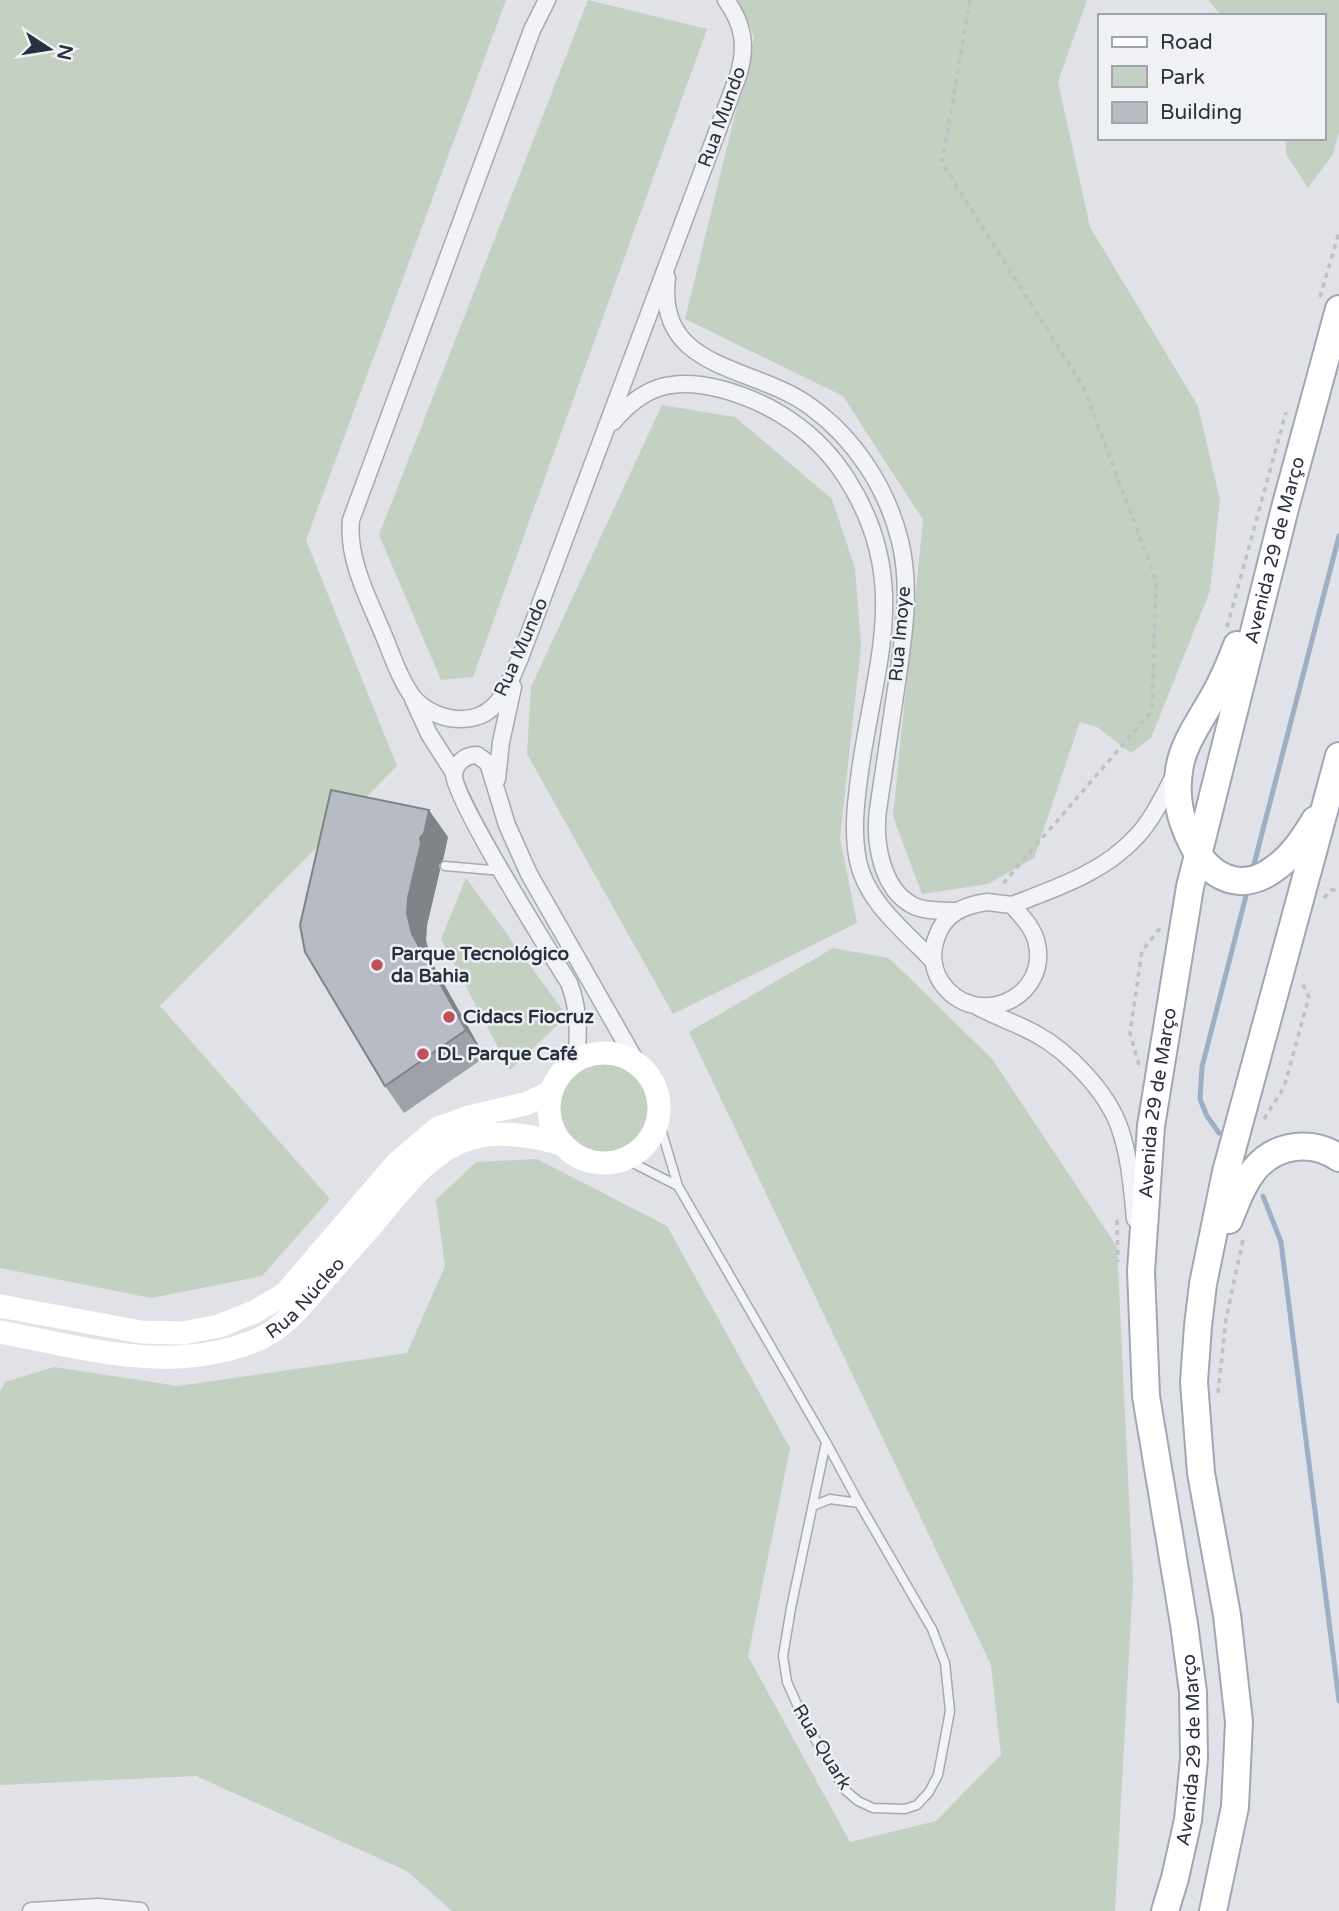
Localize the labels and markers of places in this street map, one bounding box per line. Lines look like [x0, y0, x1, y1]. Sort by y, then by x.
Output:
place label: Parque Tecnológico da Bahia [391, 943, 569, 987]
marker: Parque Tecnológico da Bahia [369, 957, 385, 973]
place label: Cidacs Fiocruz [463, 1006, 594, 1028]
marker: Cidacs Fiocruz [441, 1009, 457, 1025]
place label: DL Parque Café [437, 1043, 578, 1066]
marker: DL Parque Café [415, 1046, 431, 1062]

